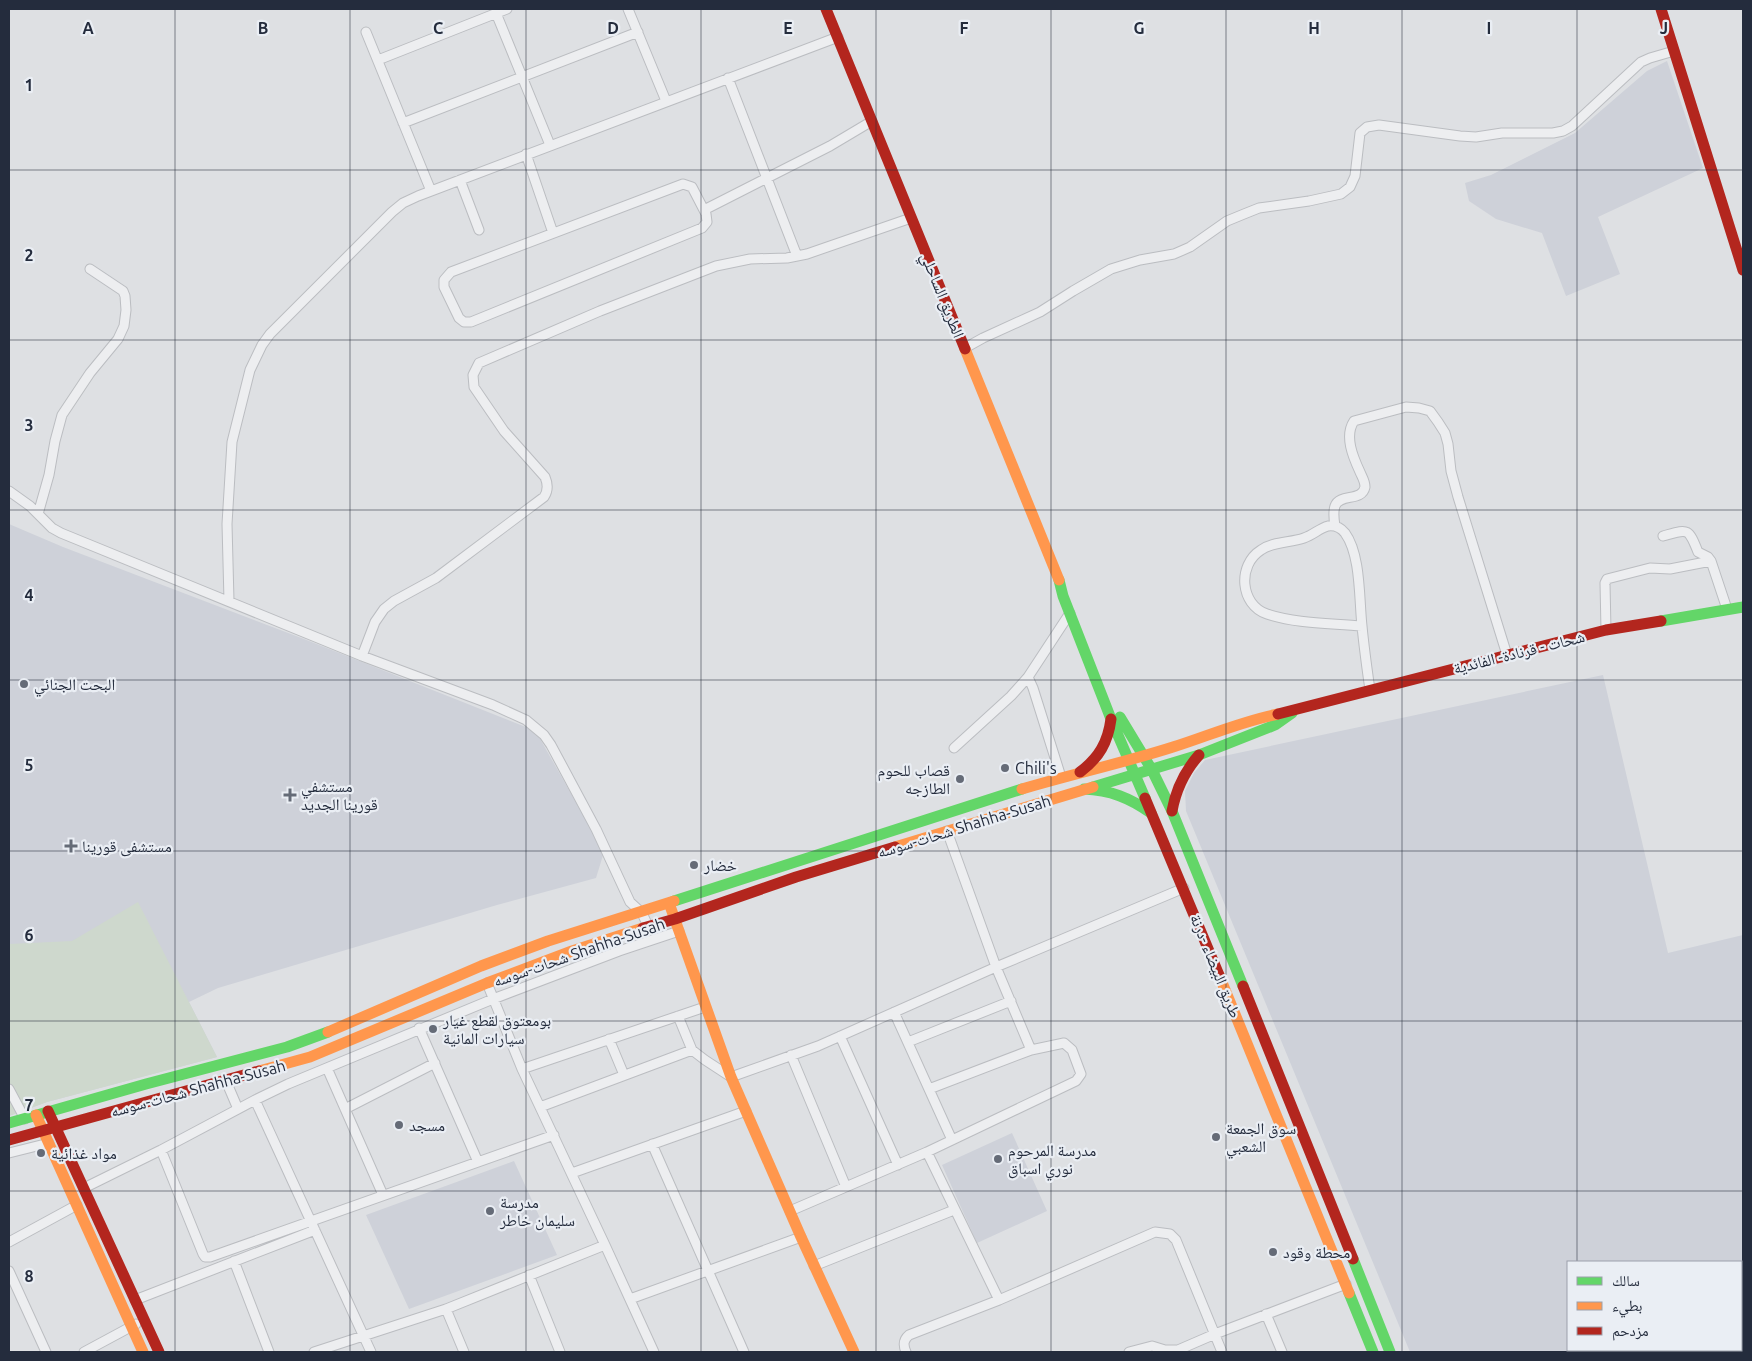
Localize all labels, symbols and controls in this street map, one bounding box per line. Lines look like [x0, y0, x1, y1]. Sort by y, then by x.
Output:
text: A [82, 19, 94, 37]
text: B [258, 19, 268, 37]
text: C [433, 19, 443, 37]
text: D [607, 19, 619, 37]
text: E [783, 19, 793, 37]
text: F [960, 19, 969, 37]
text: G [1133, 19, 1145, 37]
text: H [1308, 19, 1320, 37]
text: I [1487, 19, 1491, 37]
text: J [1660, 19, 1668, 37]
text: 1 [24, 76, 34, 94]
text: 2 [24, 246, 34, 264]
street label: الطريق الساحلي [914, 250, 968, 342]
text: 3 [24, 416, 34, 434]
text: 4 [24, 586, 34, 604]
street label: شحات - قرنادة- الفائدية [1451, 627, 1587, 678]
place label: البحت الجنائي [34, 675, 115, 697]
marker: البحت الجنائي [18, 678, 30, 690]
text: 5 [24, 756, 34, 774]
place label: Chili's [1015, 759, 1057, 777]
place label: قصاب للحوم الطازجه [877, 761, 950, 798]
marker: Chili's [999, 762, 1011, 774]
marker: قصاب للحوم الطازجه [954, 773, 966, 785]
place label: مستشفي قورينا الجديد [301, 777, 378, 814]
marker: مستشفي قورينا الجديد [283, 788, 297, 802]
street label: شحات-سوسه Shahha-Susah [875, 791, 1053, 862]
place label: مستشفى قورينا [82, 837, 172, 857]
marker: مستشفى قورينا [64, 839, 78, 853]
place label: خضار [703, 856, 737, 875]
marker: خضار [688, 859, 700, 871]
street label: طريق البيضاء -درنة [1185, 911, 1245, 1021]
street label: شحات-سوسه Shahha-Susah [491, 914, 668, 991]
text: 6 [24, 926, 34, 944]
place label: بومعتوق لقطع غيار سيارات المانية [442, 1011, 551, 1048]
marker: بومعتوق لقطع غيار سيارات المانية [427, 1023, 439, 1035]
street label: شحات-سوسه Shahha-Susah [109, 1056, 288, 1121]
text: 7 [24, 1096, 34, 1114]
place label: مسجد [409, 1116, 445, 1134]
marker: مسجد [393, 1119, 405, 1131]
place label: سوق الجمعة الشعبي [1226, 1119, 1296, 1159]
marker: سوق الجمعة الشعبي [1210, 1131, 1222, 1143]
place label: مدرسة المرحوم نوري اسباق [1008, 1141, 1096, 1181]
place label: مواد غذائية [51, 1144, 117, 1163]
marker: مواد غذائية [35, 1147, 47, 1159]
marker: مدرسة المرحوم نوري اسباق [992, 1153, 1004, 1165]
place label: مدرسة سليمان خاطر [499, 1193, 575, 1231]
marker: مدرسة سليمان خاطر [484, 1205, 496, 1217]
place label: محطة وقود [1283, 1243, 1350, 1262]
marker: محطة وقود [1267, 1246, 1279, 1258]
legend [1567, 1261, 1742, 1351]
text: 8 [24, 1267, 34, 1285]
text: سالك [1612, 1272, 1640, 1289]
text: بطيء [1612, 1297, 1642, 1318]
text: مزدحم [1612, 1322, 1649, 1341]

